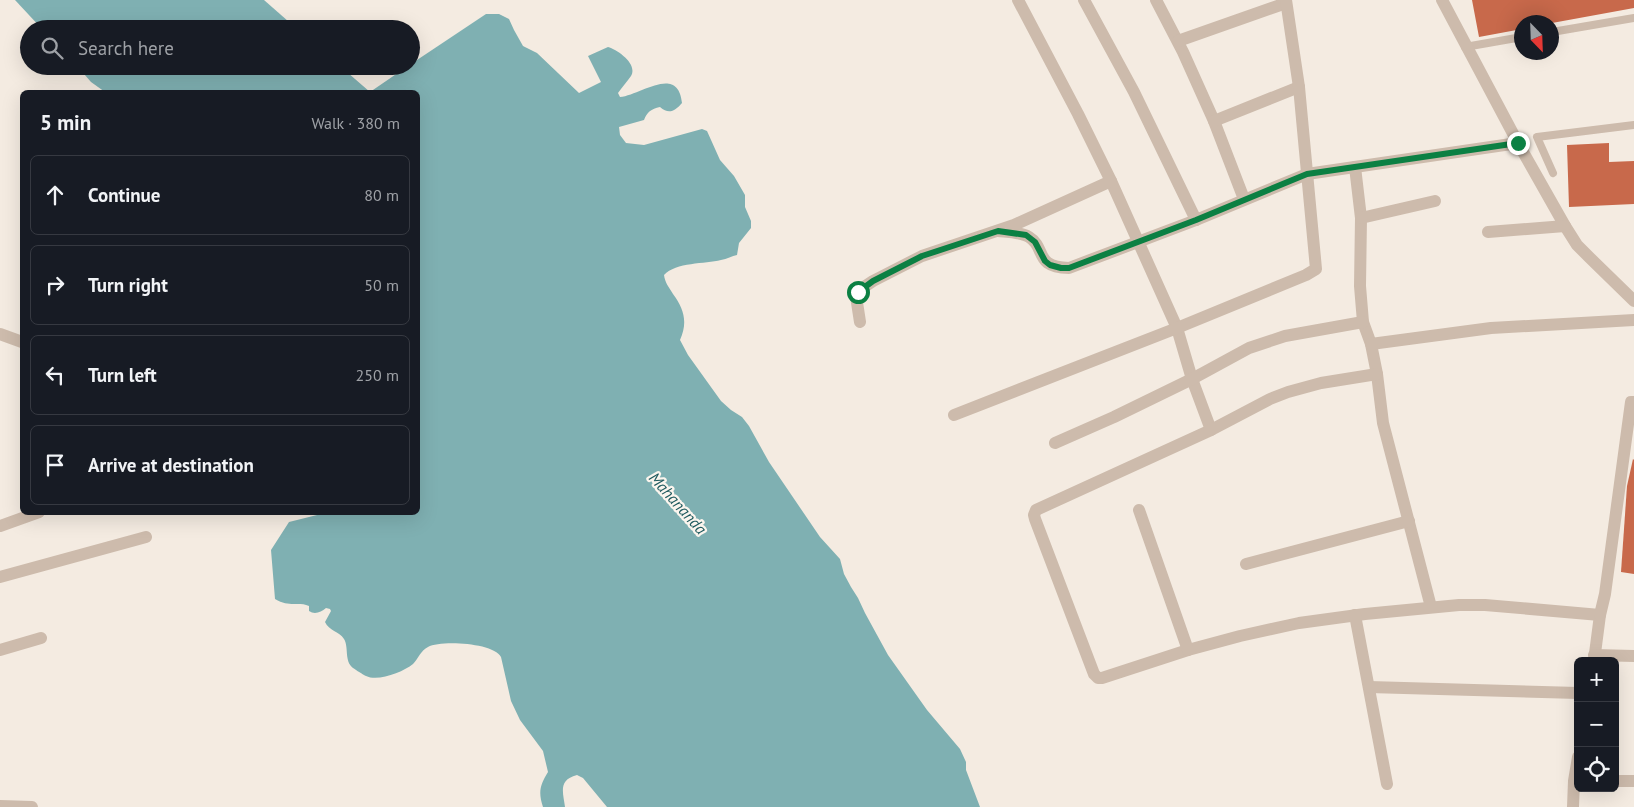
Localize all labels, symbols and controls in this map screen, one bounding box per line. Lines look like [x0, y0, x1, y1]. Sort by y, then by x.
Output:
north arrow [1514, 15, 1559, 60]
search box [20, 20, 420, 75]
icon: search [38, 34, 66, 62]
text: Search here [78, 36, 174, 60]
text: 5 min [40, 109, 91, 136]
text: Walk · 380 m [311, 113, 400, 133]
route end [1507, 132, 1530, 155]
icon: ahead [41, 181, 69, 209]
text: Continue [88, 183, 160, 207]
text: 80 m [364, 185, 399, 205]
icon: right [41, 271, 69, 299]
text: Turn right [88, 273, 168, 297]
text: 50 m [364, 275, 399, 295]
route start [847, 281, 870, 304]
icon: left [41, 361, 69, 389]
text: Turn left [88, 363, 157, 387]
text: 250 m [356, 365, 399, 385]
icon: arrive [41, 451, 69, 479]
text: Arrive at destination [88, 453, 254, 477]
water label: Mahananda [645, 468, 711, 538]
map controls [1574, 657, 1619, 792]
button: + [1574, 657, 1619, 702]
button: − [1574, 702, 1619, 747]
button: locate [1574, 747, 1619, 792]

